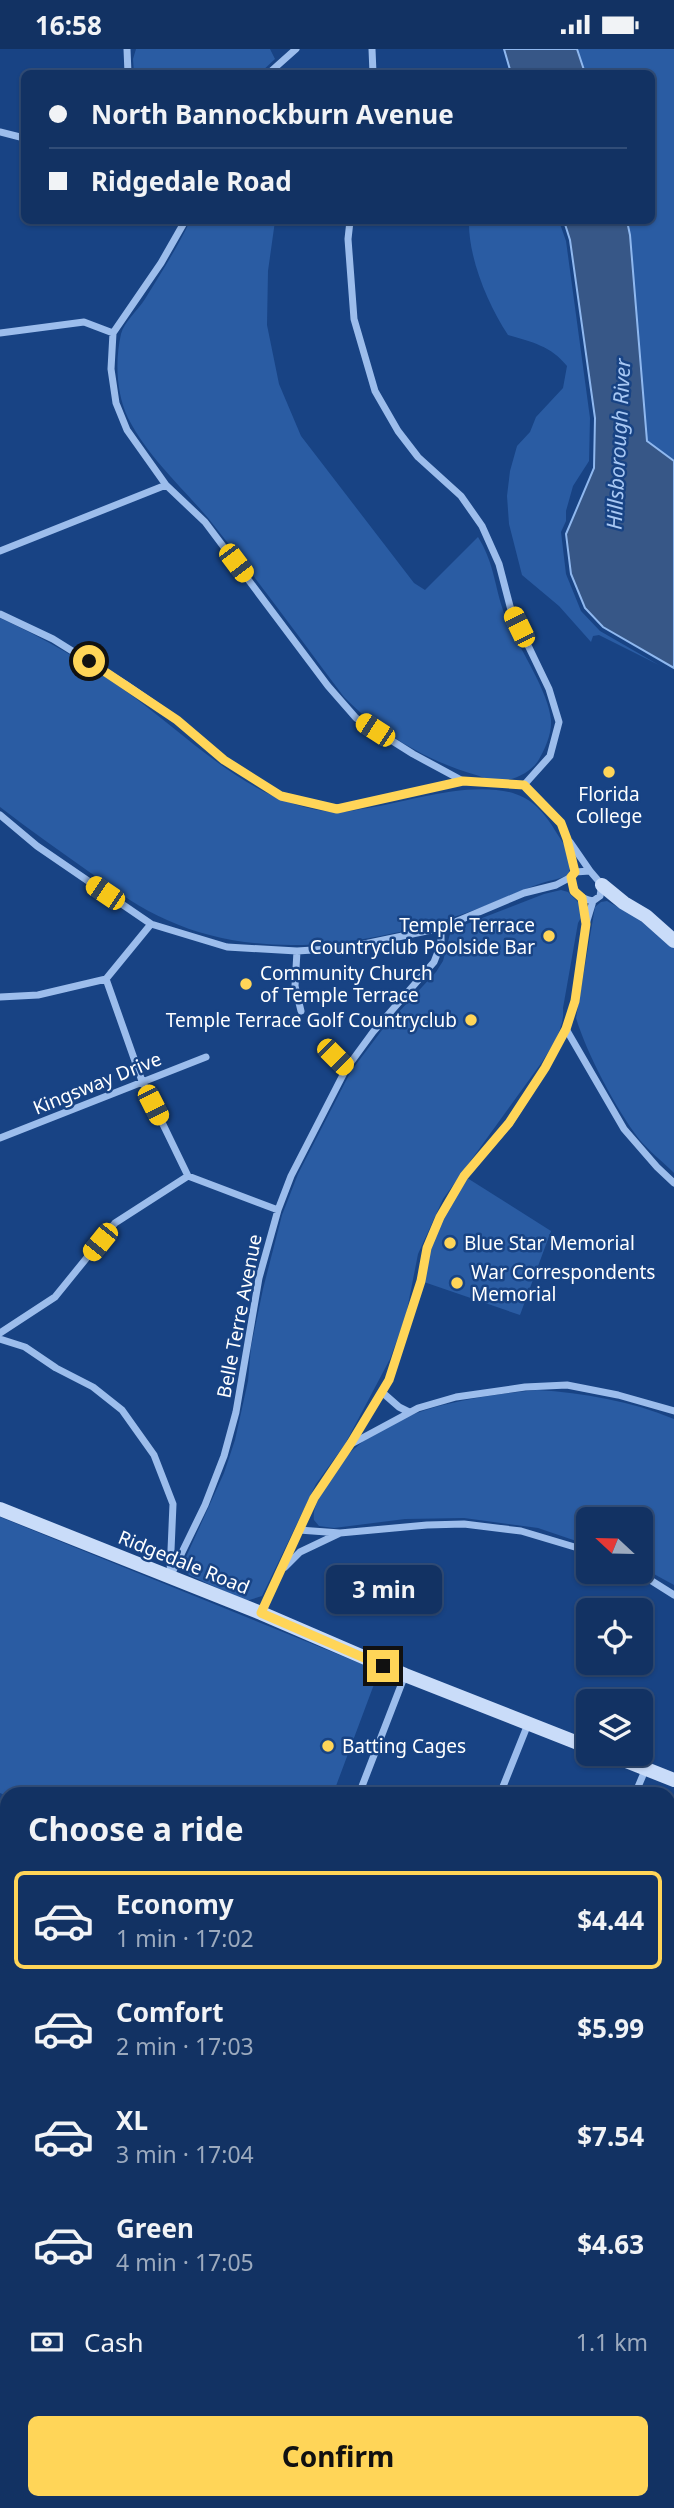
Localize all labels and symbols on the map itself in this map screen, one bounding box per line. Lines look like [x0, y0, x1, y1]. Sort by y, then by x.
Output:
water label: Hillsborough River [600, 356, 637, 530]
car [215, 540, 258, 586]
car [501, 604, 538, 650]
route start [73, 645, 105, 677]
car [352, 710, 399, 750]
marker: Florida College [601, 764, 617, 780]
place label: Florida College [576, 781, 642, 829]
car [82, 873, 129, 913]
place label: Temple Terrace Countryclub Poolside Bar [310, 912, 535, 960]
marker: Temple Terrace Countryclub Poolside Bar [541, 928, 557, 944]
place label: Community Church of Temple Terrace [260, 960, 433, 1008]
marker: Community Church of Temple Terrace [238, 976, 254, 992]
place label: Temple Terrace Golf Countryclub [166, 1007, 457, 1033]
marker: Temple Terrace Golf Countryclub [463, 1012, 479, 1028]
car [313, 1035, 358, 1079]
street label: Kingsway Drive [29, 1045, 165, 1121]
car [135, 1082, 172, 1128]
car [79, 1219, 122, 1265]
place label: Blue Star Memorial [464, 1230, 635, 1256]
street label: Belle Terre Avenue [210, 1232, 268, 1400]
marker: Blue Star Memorial [442, 1235, 458, 1251]
place label: War Correspondents Memorial [471, 1259, 655, 1307]
marker: War Correspondents Memorial [449, 1275, 465, 1291]
north arrow [576, 1507, 653, 1584]
street label: Ridgedale Road [115, 1524, 253, 1600]
callout: 3 min [325, 1565, 441, 1613]
route end [367, 1650, 399, 1682]
place label: Batting Cages [342, 1733, 466, 1759]
marker: Batting Cages [320, 1738, 336, 1754]

